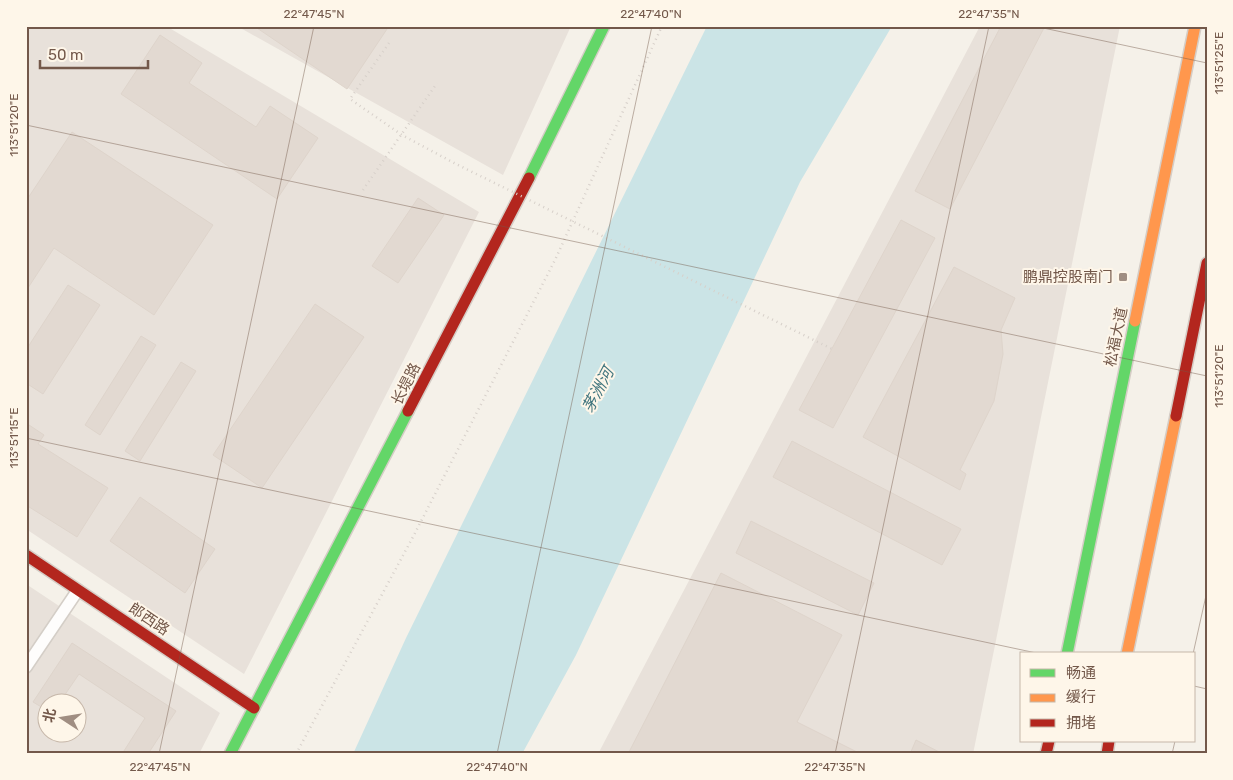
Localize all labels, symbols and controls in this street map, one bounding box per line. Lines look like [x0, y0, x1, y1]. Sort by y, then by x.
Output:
text: 22°47'45"N [283, 7, 345, 21]
text: 22°47'40"N [620, 7, 682, 21]
text: 22°47'35"N [958, 7, 1020, 21]
text: 113°51'25"E [1212, 32, 1226, 94]
scale bar [40, 38, 148, 70]
text: 50 m [48, 46, 83, 64]
text: 113°51'20"E [7, 93, 21, 157]
place label: 鹏鼎控股南门 [1023, 268, 1113, 286]
marker: 鹏鼎控股南门 [1117, 271, 1129, 283]
street label: 松福大道 [1101, 306, 1131, 368]
text: 113°51'20"E [1212, 344, 1226, 408]
street label: 长堤路 [388, 360, 424, 408]
water label: 茅洲河 [578, 362, 619, 416]
text: 113°51'15"E [7, 408, 21, 468]
street label: 郎西路 [125, 599, 173, 639]
legend [1020, 652, 1196, 742]
text: 畅通 [1066, 664, 1096, 682]
text: 缓行 [1066, 688, 1096, 706]
north arrow [38, 692, 88, 742]
text: 北 [40, 707, 60, 724]
text: 拥堵 [1066, 714, 1096, 732]
text: 22°47'45"N [129, 760, 191, 774]
text: 22°47'40"N [466, 760, 528, 774]
text: 22°47'35"N [804, 760, 866, 774]

